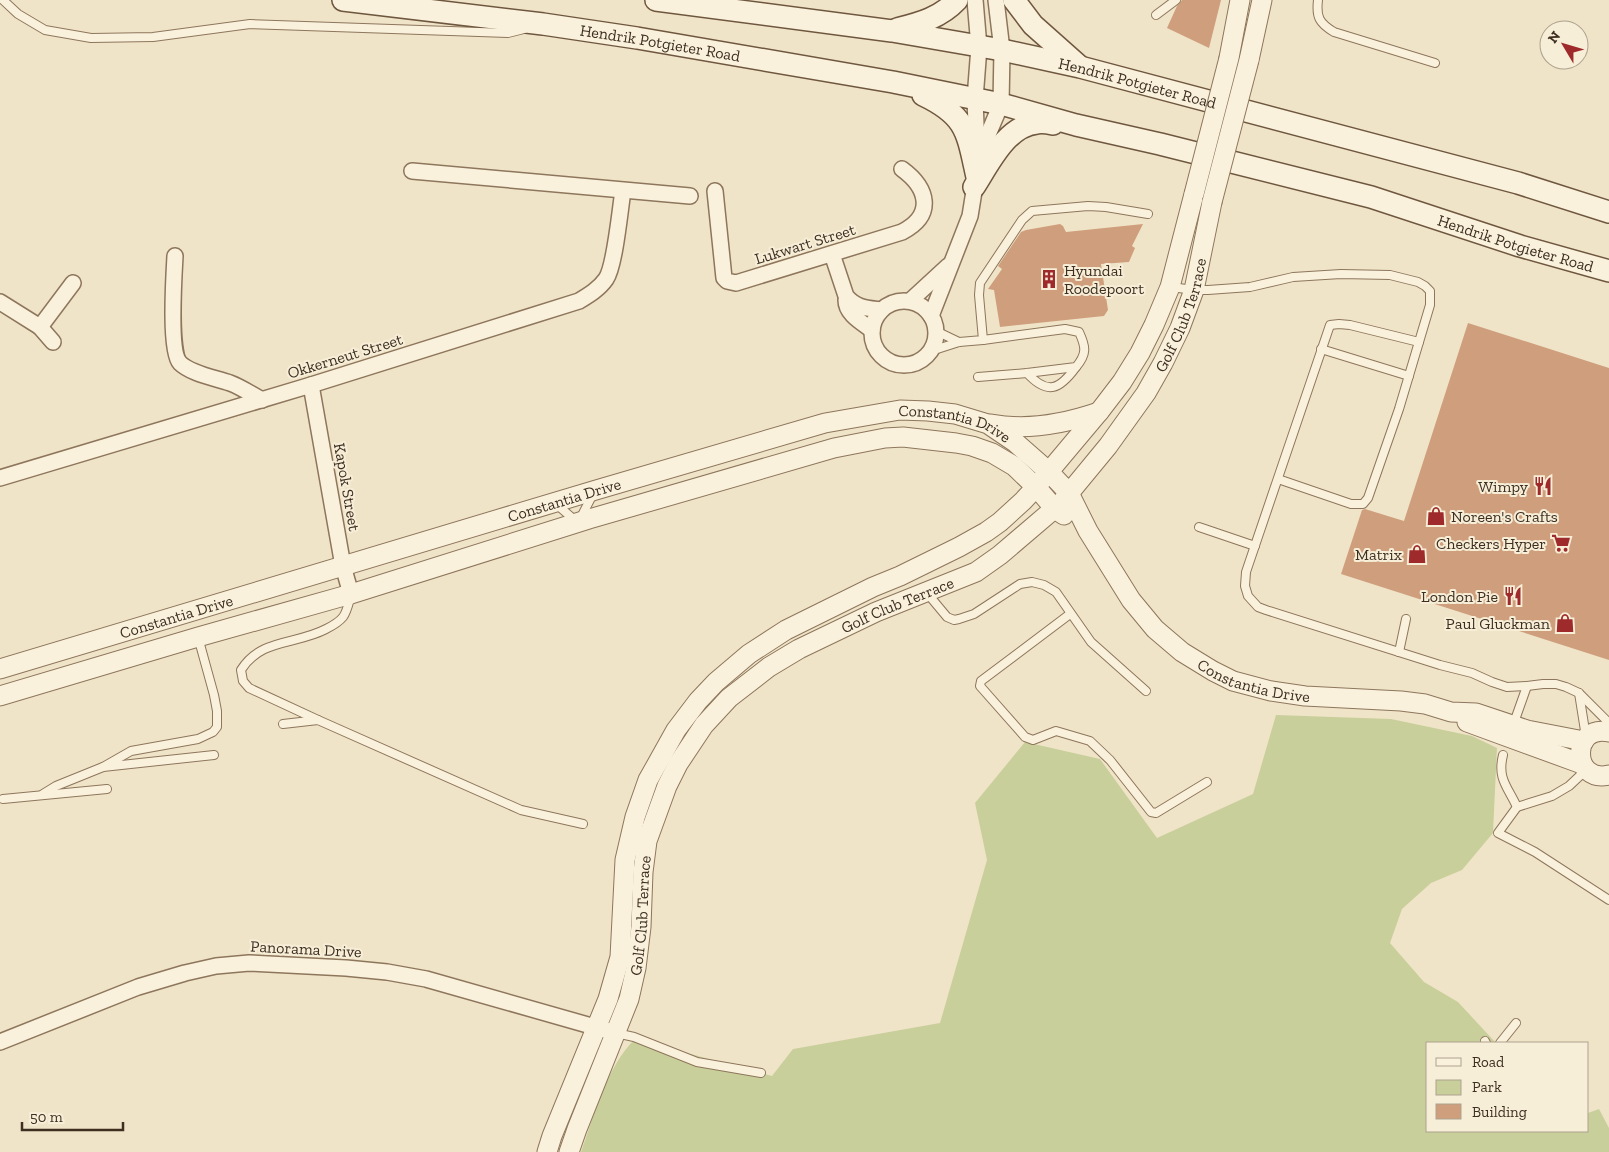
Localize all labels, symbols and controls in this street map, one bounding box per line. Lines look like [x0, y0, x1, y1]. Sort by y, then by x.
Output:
street label: Hendrik Potgieter Road [579, 20, 742, 65]
north arrow [1539, 20, 1589, 70]
text: N [1544, 28, 1564, 47]
street label: Hendrik Potgieter Road [1057, 53, 1219, 112]
street label: Hendrik Potgieter Road [1435, 210, 1596, 276]
street label: Lukwart Street [752, 220, 858, 268]
street label: Golf Club Terrace [1151, 256, 1210, 375]
place label: Hyundai Roodepoort [1064, 261, 1144, 298]
building icon: Hyundai Roodepoort [1038, 268, 1060, 290]
street label: Okkerneut Street [285, 329, 405, 383]
street label: Constantia Drive [898, 400, 1015, 446]
street label: Kapok Street [330, 441, 364, 533]
street label: Constantia Drive [505, 474, 623, 526]
restaurant icon: Wimpy [1532, 475, 1554, 497]
place label: Wimpy [1478, 477, 1529, 496]
shop icon: Noreen's Crafts [1425, 505, 1447, 527]
place label: Noreen's Crafts [1451, 507, 1558, 526]
supermarket icon: Checkers Hyper [1550, 532, 1572, 554]
place label: Checkers Hyper [1436, 534, 1546, 553]
shop icon: Matrix [1406, 543, 1428, 565]
place label: Matrix [1355, 545, 1402, 564]
street label: Golf Club Terrace [838, 572, 956, 637]
restaurant icon: London Pie [1502, 585, 1524, 607]
place label: London Pie [1421, 587, 1498, 606]
street label: Constantia Drive [117, 590, 235, 642]
shop icon: Paul Gluckman [1554, 612, 1576, 634]
place label: Paul Gluckman [1446, 614, 1551, 633]
street label: Constantia Drive [1194, 654, 1310, 706]
street label: Golf Club Terrace [625, 854, 655, 977]
street label: Panorama Drive [250, 937, 362, 961]
legend [1426, 1042, 1589, 1132]
text: Road [1472, 1053, 1505, 1071]
text: Park [1472, 1078, 1502, 1096]
scale bar [22, 1100, 124, 1132]
text: Building [1472, 1103, 1527, 1121]
text: 50 m [30, 1108, 63, 1126]

